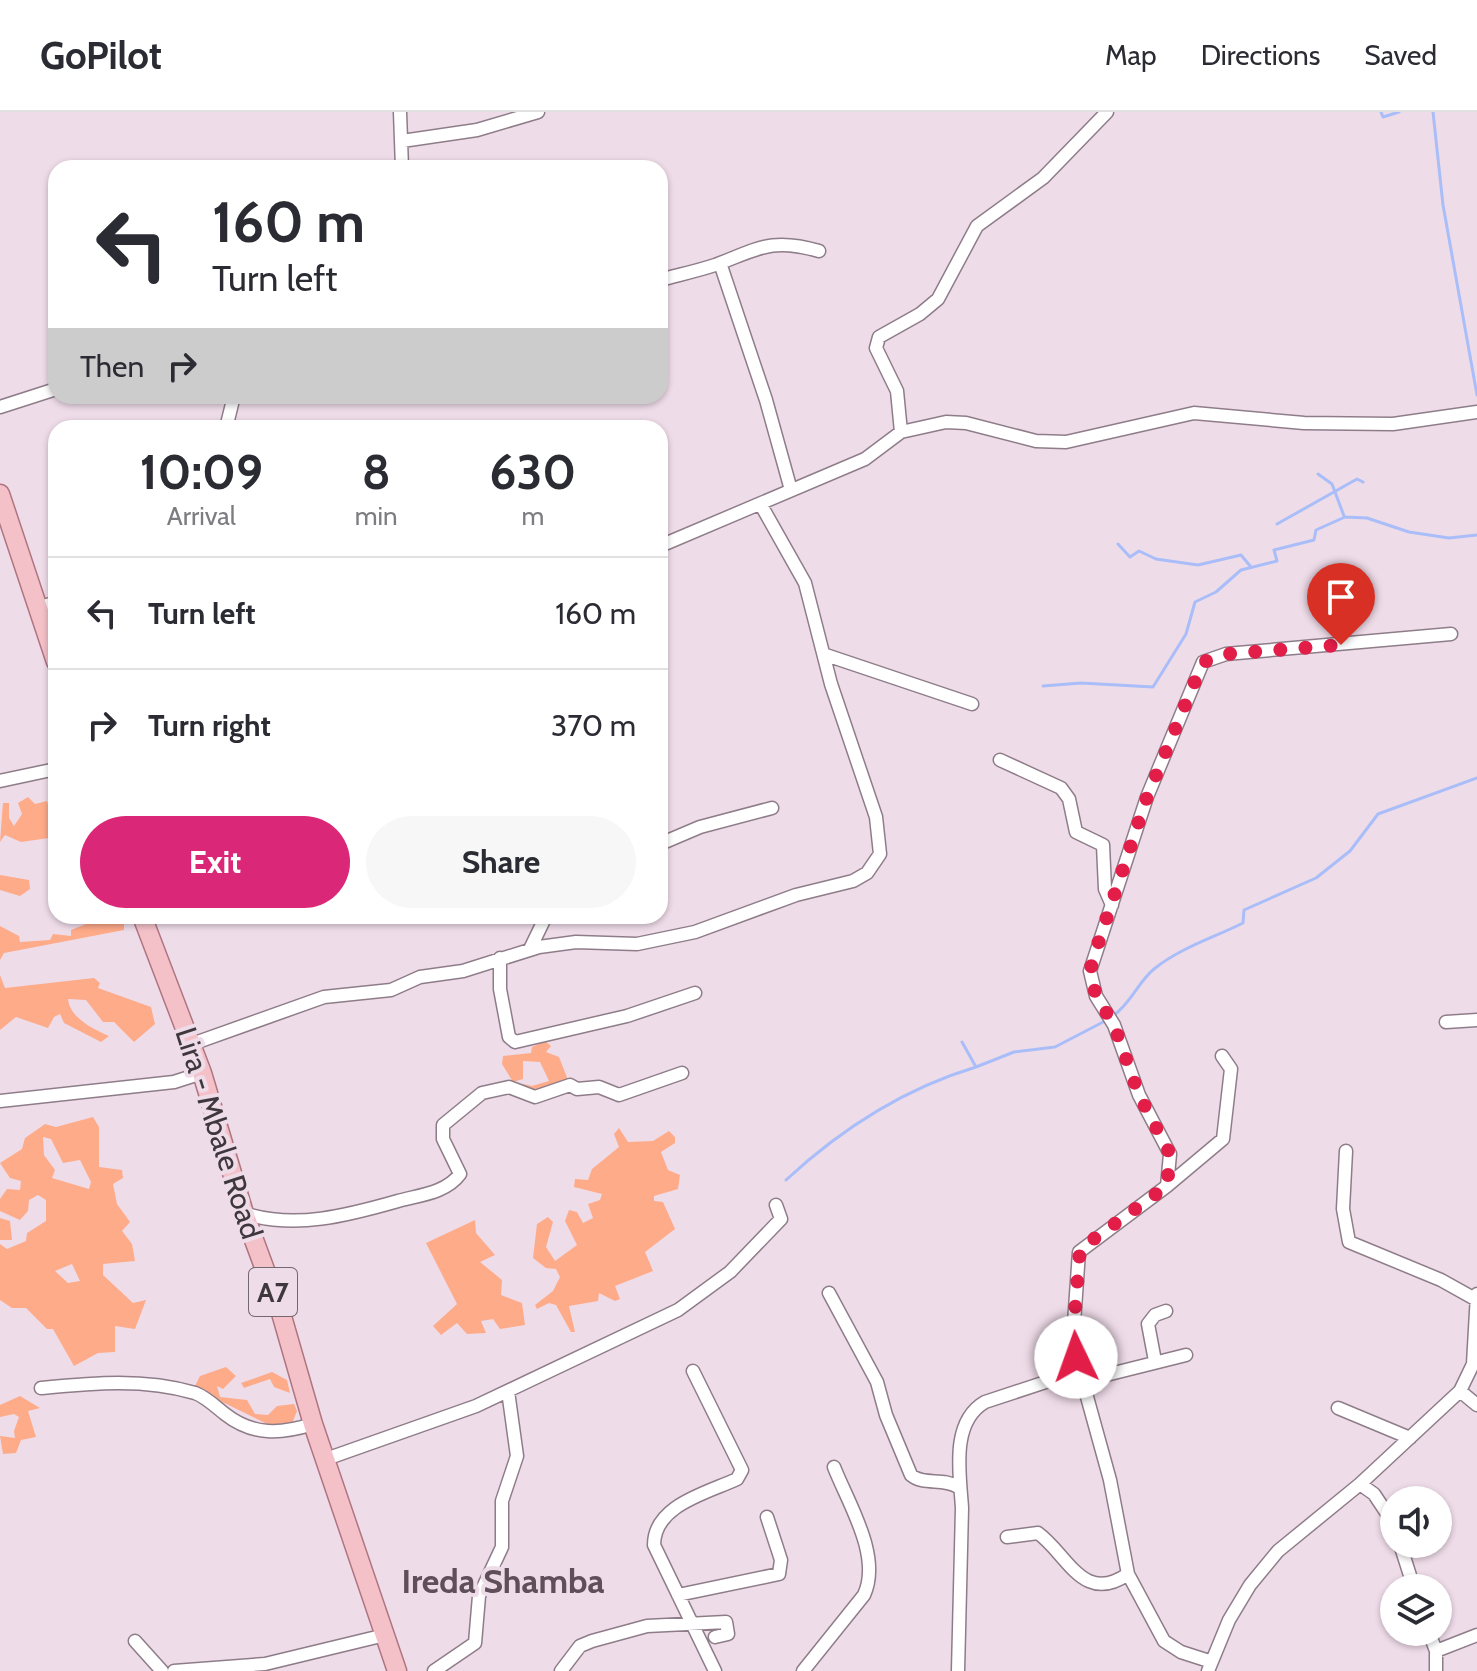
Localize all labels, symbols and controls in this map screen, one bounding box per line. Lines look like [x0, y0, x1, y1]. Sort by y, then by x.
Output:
text: GoPilot [40, 32, 162, 79]
text: Map [1105, 38, 1157, 72]
text: Directions [1201, 38, 1320, 72]
text: Saved [1364, 38, 1437, 72]
text: 160 m [212, 188, 365, 256]
icon: left [80, 192, 184, 296]
text: Turn left [212, 256, 337, 300]
icon: right [160, 344, 204, 388]
text: Then [80, 348, 144, 385]
text: 10:09 [140, 443, 263, 501]
text: 8 [362, 443, 391, 501]
text: 630 [489, 443, 576, 501]
text: Arrival [167, 500, 236, 532]
text: min [355, 500, 398, 532]
text: m [521, 500, 544, 532]
pin [1307, 563, 1375, 645]
icon: arrive [1319, 575, 1363, 619]
icon: left [80, 591, 124, 635]
text: Turn left [148, 595, 256, 632]
text: 160 m [555, 595, 636, 632]
icon: right [80, 703, 124, 747]
text: Turn right [148, 707, 271, 744]
text: 370 m [551, 707, 636, 744]
button: Exit [80, 816, 350, 908]
button: Share [366, 816, 636, 908]
street label: Lira - Mbale Road [167, 1022, 271, 1244]
road number: A7 [249, 1268, 297, 1316]
position arrow [1034, 1315, 1118, 1399]
map controls [1380, 1486, 1452, 1646]
button: sound [1380, 1486, 1452, 1558]
district label: Ireda Shamba [402, 1560, 604, 1602]
button: layers [1380, 1574, 1452, 1646]

